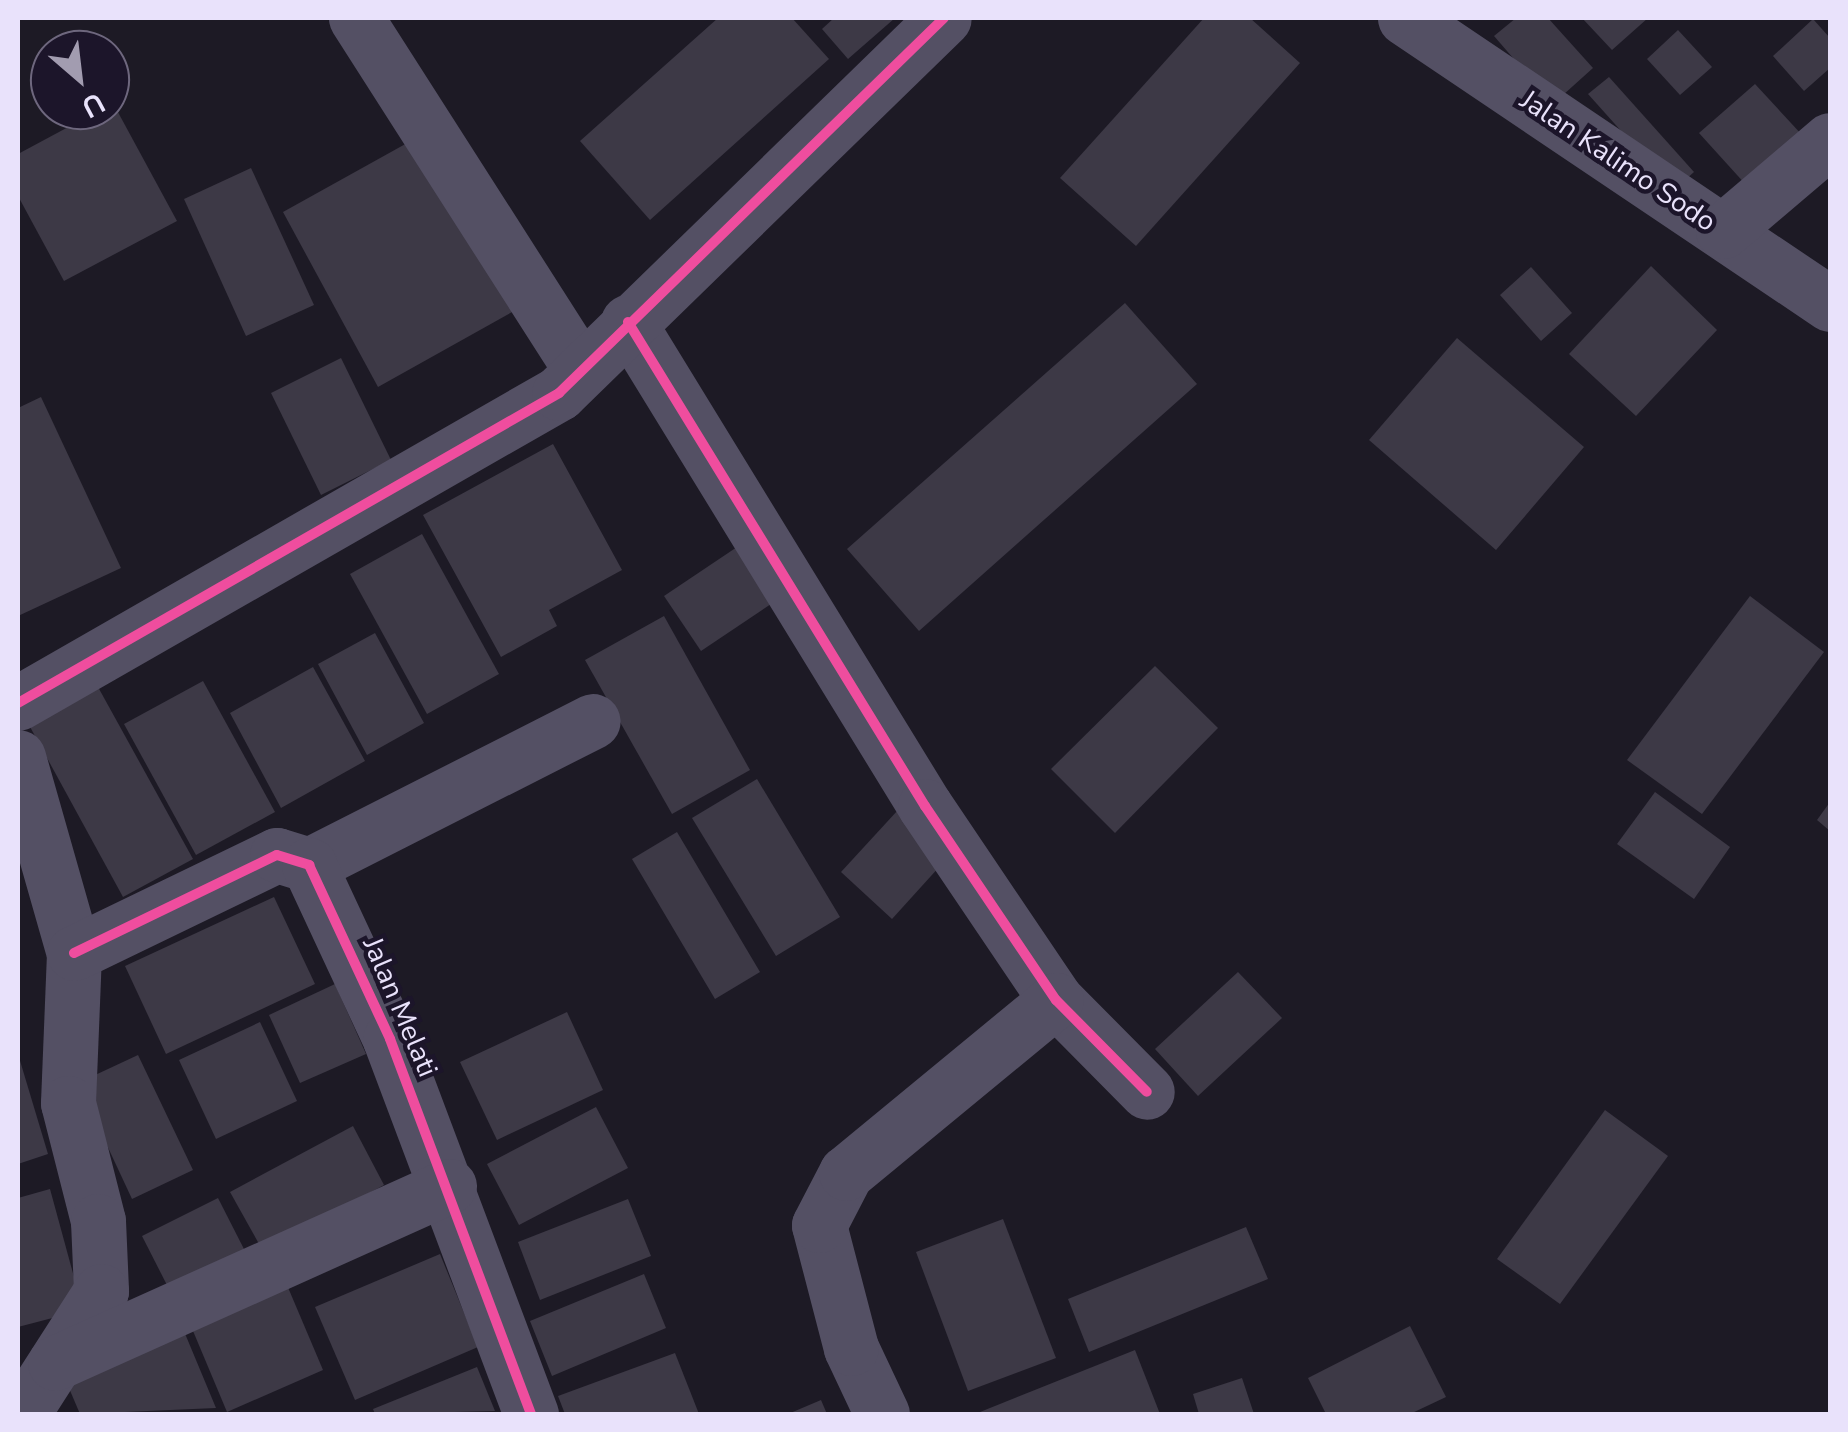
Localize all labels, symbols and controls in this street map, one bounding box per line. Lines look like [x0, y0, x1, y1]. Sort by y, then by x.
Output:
north arrow [30, 30, 130, 130]
text: U [75, 83, 111, 126]
street label: Jalan Kalimo Sodo [1514, 83, 1722, 239]
street label: Jalan Melati [356, 932, 444, 1082]

